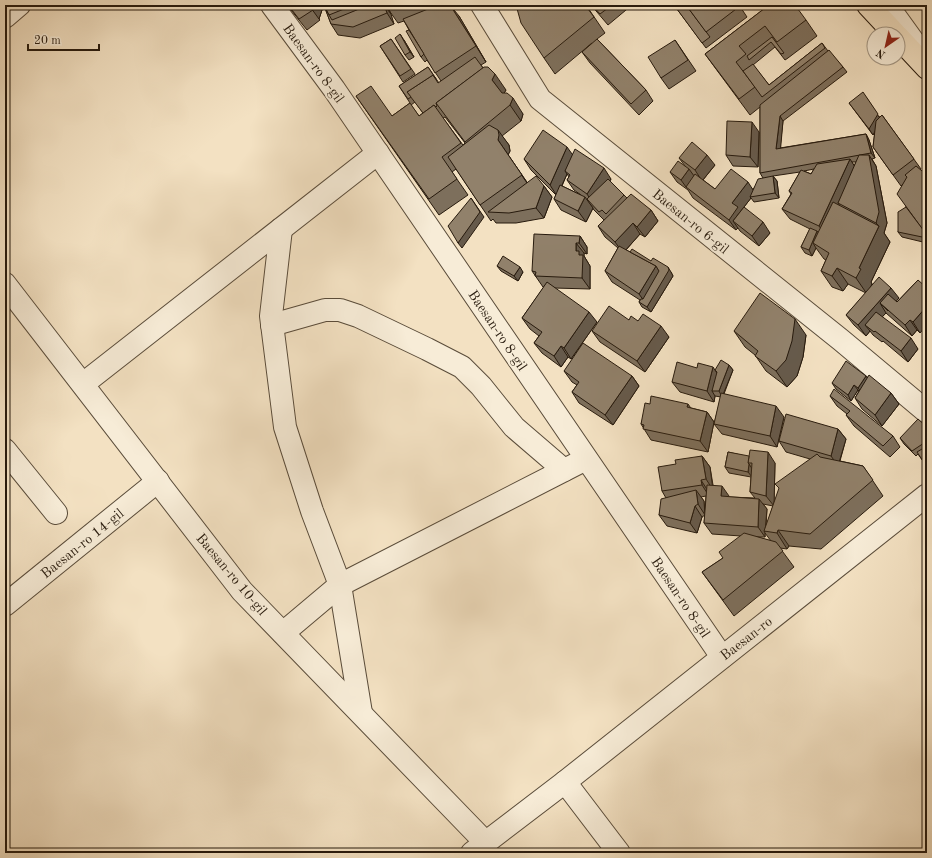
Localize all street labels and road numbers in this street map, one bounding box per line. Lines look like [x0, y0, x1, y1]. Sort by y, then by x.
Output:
street label: Baesan-ro 8-gil [280, 22, 347, 106]
street label: Baesan-ro 6-gil [650, 187, 731, 257]
street label: Baesan-ro 8-gil [465, 288, 529, 374]
street label: Baesan-ro 14-gil [39, 506, 127, 581]
street label: Baesan-ro 10-gil [193, 531, 269, 618]
street label: Baesan-ro 8-gil [648, 555, 712, 641]
street label: Baesan-ro [718, 614, 775, 663]

